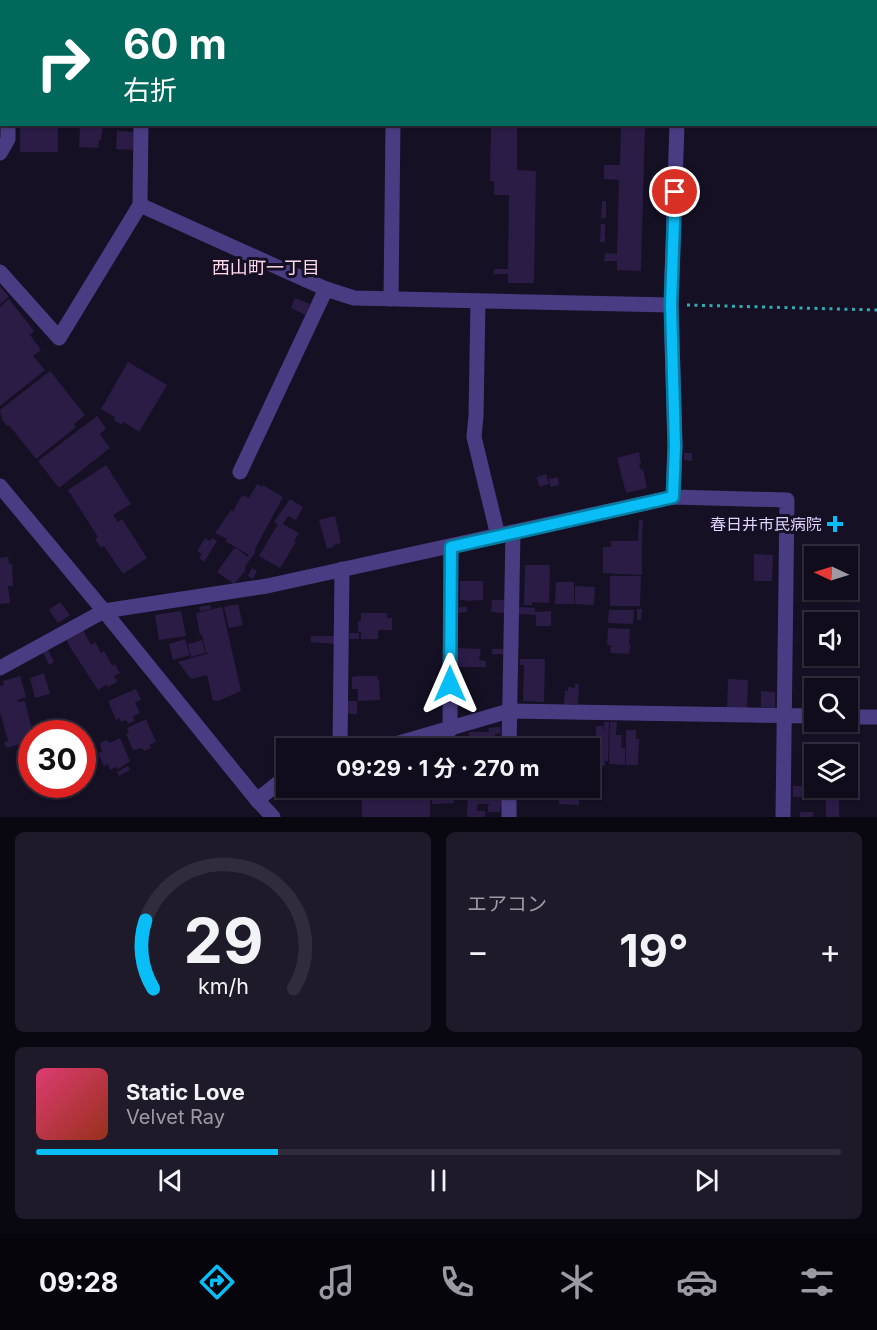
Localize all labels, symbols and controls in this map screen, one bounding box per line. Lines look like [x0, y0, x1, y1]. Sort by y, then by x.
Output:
text: 60 m [123, 18, 227, 69]
icon: right [24, 24, 102, 102]
text: 右折 [123, 74, 177, 107]
pin [649, 166, 700, 217]
icon: arrive [658, 175, 691, 208]
district label: 西山町一丁目 [212, 257, 320, 278]
place label: 春日井市民病院 [710, 514, 822, 534]
marker: 春日井市民病院 [826, 515, 844, 533]
north arrow [804, 546, 858, 600]
map controls [804, 546, 858, 798]
button: sound [804, 612, 858, 666]
position arrow [418, 652, 482, 716]
button: search [804, 678, 858, 732]
speed limit sign: 30 [18, 720, 96, 798]
button: layers [804, 744, 858, 798]
text: 09:29 · 1 分 · 270 m [336, 755, 540, 781]
text: エアコン [467, 892, 547, 916]
text: 29 [183, 903, 263, 978]
text: 19° [619, 923, 689, 978]
text: − [467, 931, 489, 971]
text: + [819, 931, 841, 971]
text: km/h [198, 973, 248, 999]
text: Static Love [126, 1079, 245, 1105]
text: Velvet Ray [126, 1105, 225, 1129]
icon: previous [154, 1164, 187, 1197]
icon: pause [422, 1164, 455, 1197]
icon: next [690, 1164, 723, 1197]
icon: directions [196, 1261, 238, 1303]
icon: music [316, 1261, 358, 1303]
icon: phone [436, 1261, 478, 1303]
icon: climate [556, 1261, 598, 1303]
icon: car [676, 1261, 718, 1303]
icon: filters [796, 1261, 838, 1303]
text: 09:28 [39, 1266, 118, 1299]

